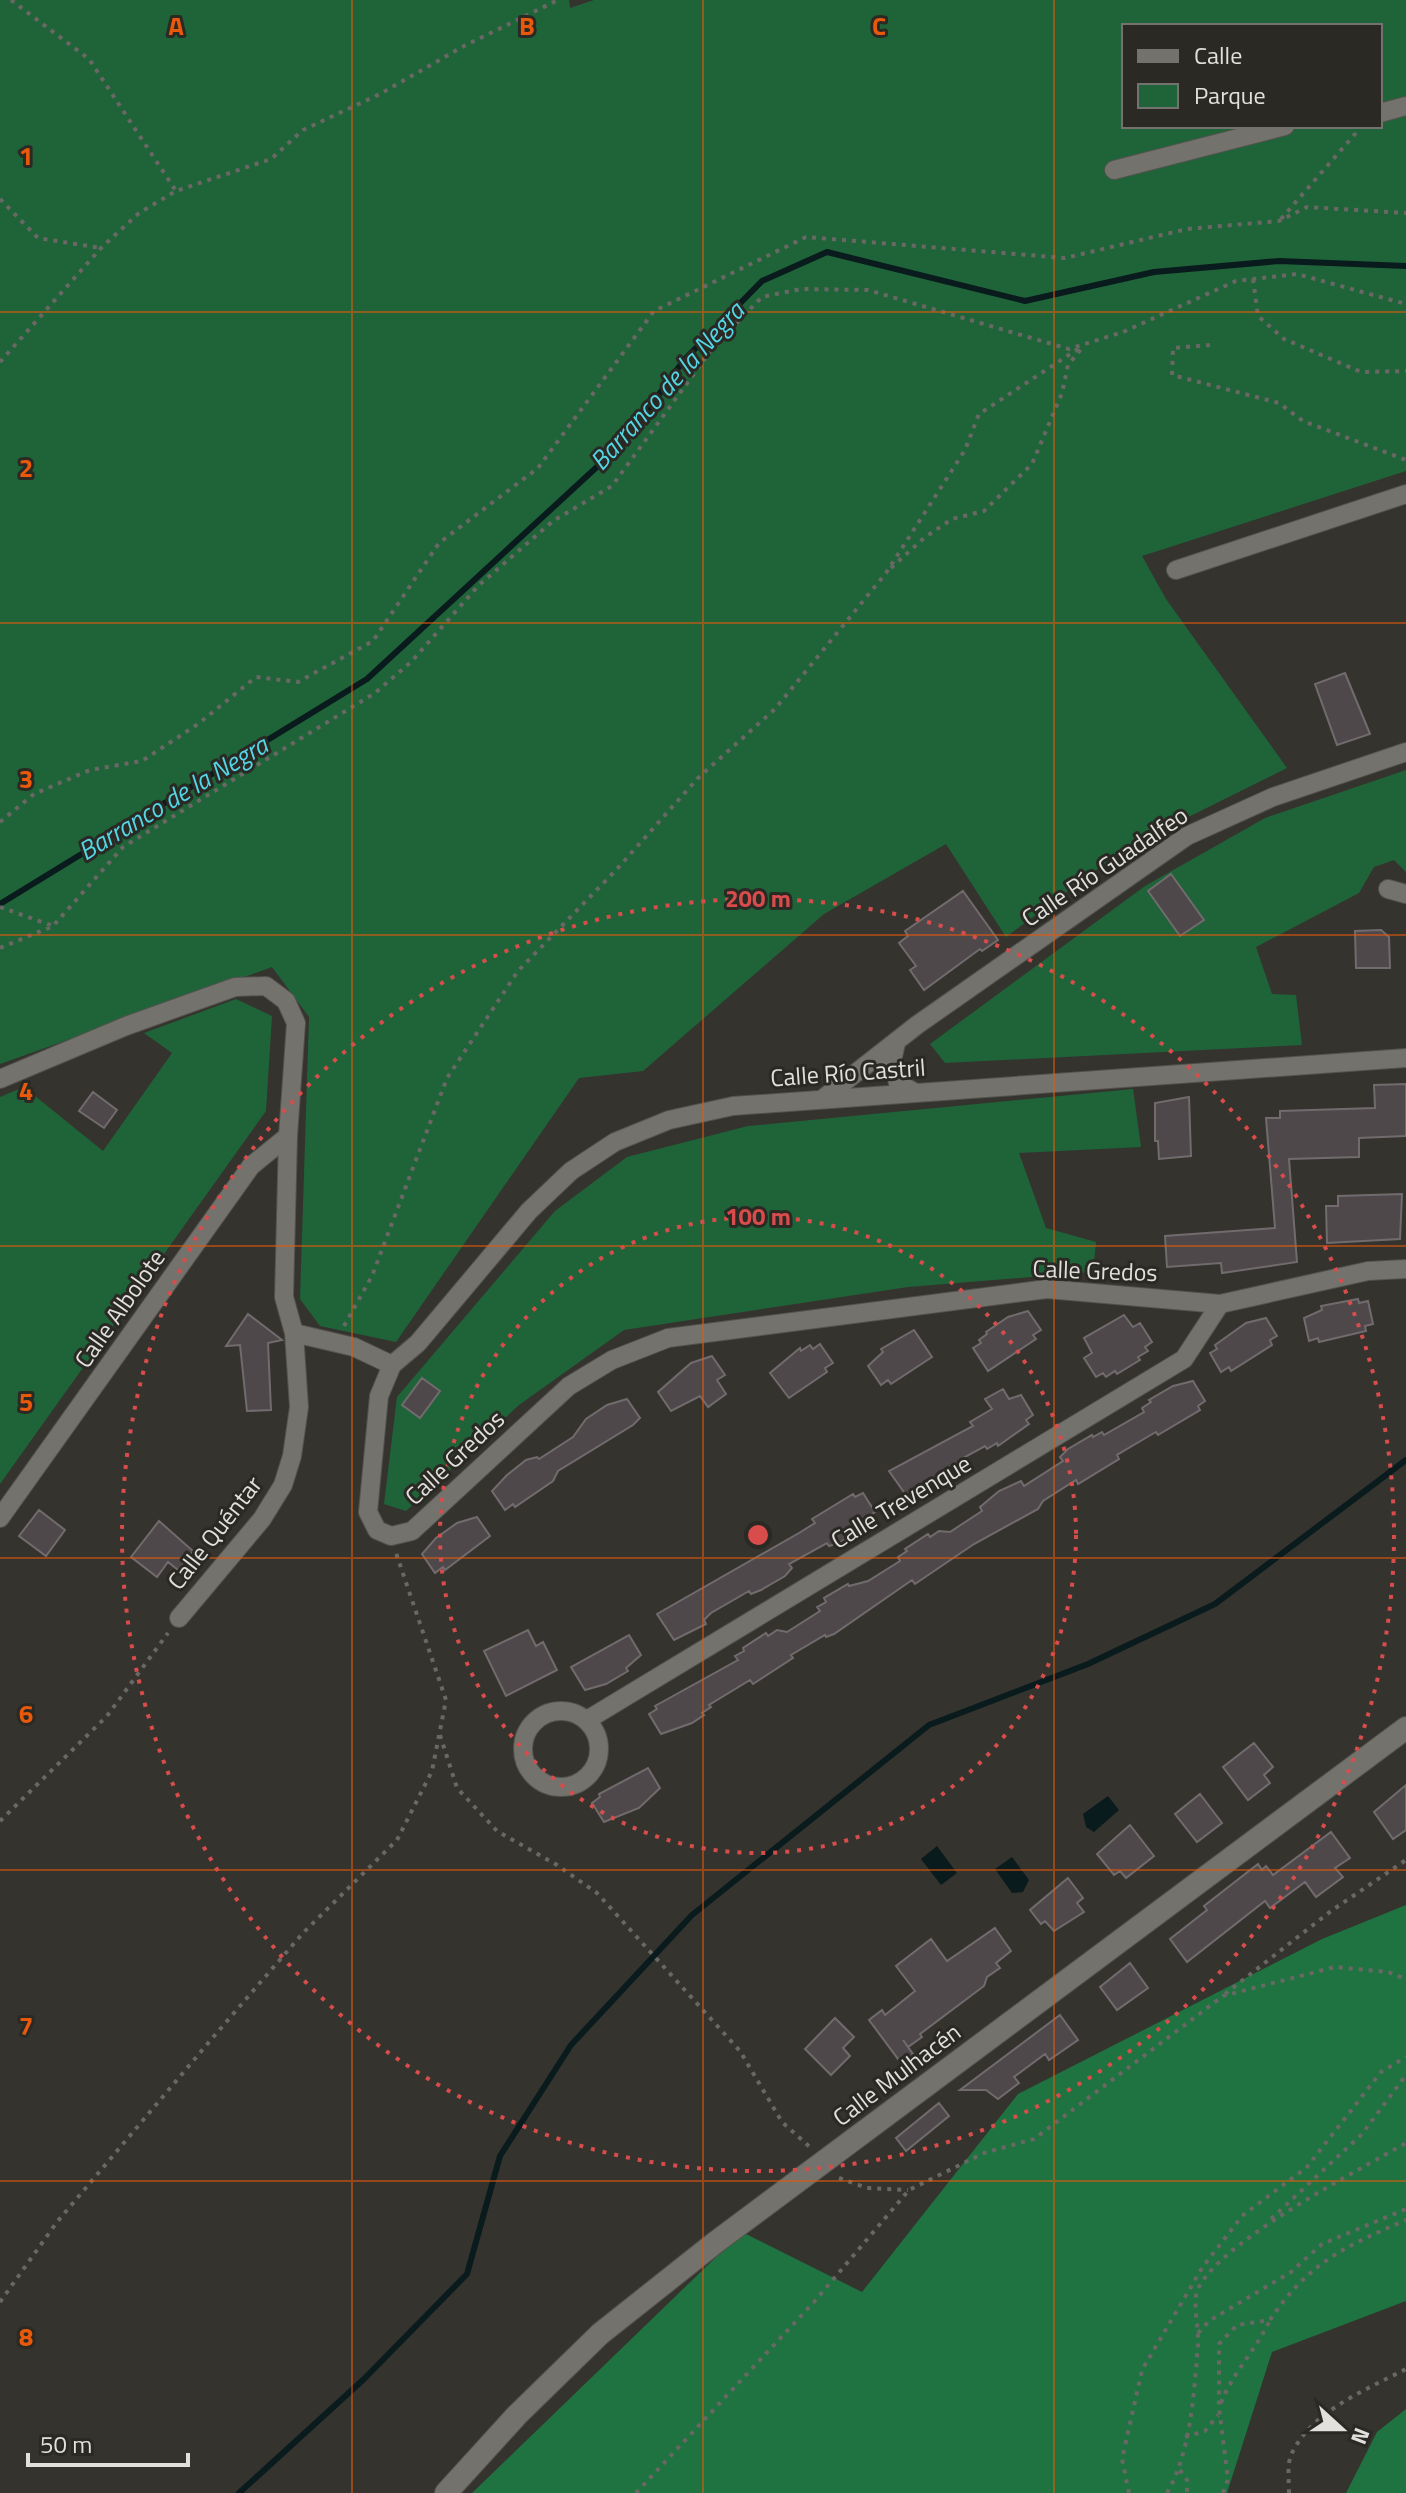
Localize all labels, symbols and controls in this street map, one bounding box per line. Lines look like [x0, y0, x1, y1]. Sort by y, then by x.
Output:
text: A [168, 6, 184, 45]
text: B [519, 6, 535, 45]
text: C [872, 6, 886, 45]
legend [1122, 24, 1382, 128]
text: Calle [1194, 37, 1242, 73]
text: Parque [1194, 77, 1266, 113]
text: 1 [19, 136, 33, 175]
water label: Barranco de la Negra [580, 291, 754, 479]
text: 2 [19, 448, 33, 487]
water label: Barranco de la Negra [70, 724, 277, 870]
text: 3 [19, 759, 33, 798]
street label: Calle Río Guadalfeo [1014, 797, 1195, 935]
text: 200 m [725, 880, 791, 916]
street label: Calle Río Castril [769, 1049, 927, 1095]
text: 4 [19, 1071, 33, 1110]
text: 100 m [725, 1198, 791, 1234]
street label: Calle Albolote [65, 1242, 173, 1375]
street label: Calle Gredos [1032, 1250, 1158, 1290]
text: 5 [19, 1382, 33, 1421]
street label: Calle Gredos [396, 1401, 512, 1513]
street label: Calle Trevenque [824, 1445, 977, 1557]
street label: Calle Quéntar [158, 1468, 270, 1597]
centre of rings [744, 1521, 772, 1549]
text: 6 [19, 1694, 33, 1733]
text: 7 [19, 2006, 33, 2045]
street label: Calle Mulhacén [825, 2014, 968, 2134]
text: 8 [19, 2317, 33, 2356]
north arrow [1302, 2389, 1382, 2469]
scale bar [28, 2417, 188, 2467]
text: N [1342, 2423, 1379, 2449]
text: 50 m [40, 2426, 92, 2462]

